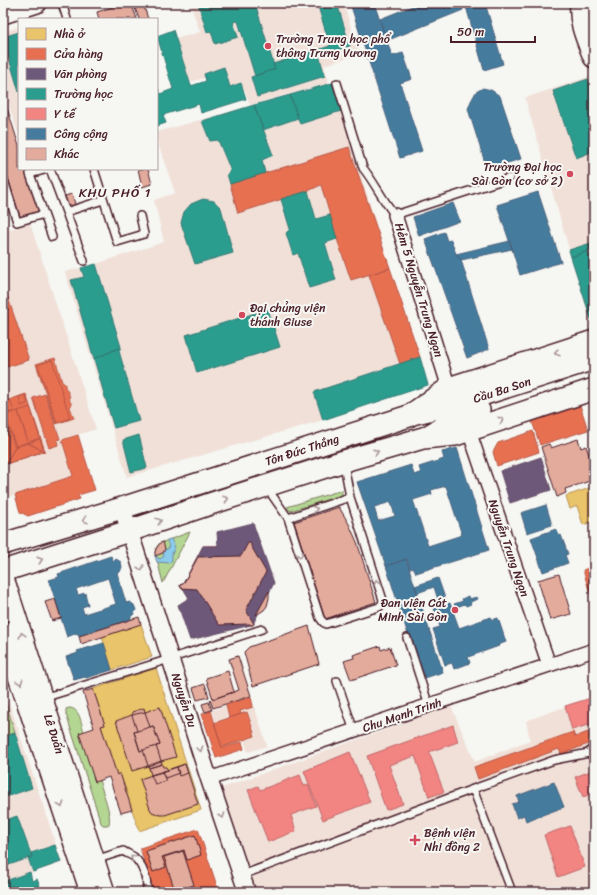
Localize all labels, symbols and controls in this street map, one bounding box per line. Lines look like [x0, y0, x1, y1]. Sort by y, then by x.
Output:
legend [18, 18, 158, 170]
scale bar [451, 18, 535, 44]
text: 50 m [457, 21, 484, 43]
text: Nhà ở [54, 23, 86, 45]
place label: Trường Trung học phổ thông Trưng Vương [276, 28, 392, 64]
marker: Trường Trung học phổ thông Trưng Vương [263, 41, 273, 51]
text: Cửa hàng [54, 43, 103, 65]
text: Văn phòng [54, 63, 107, 85]
text: Trường học [54, 83, 113, 105]
text: Y tế [54, 103, 77, 125]
text: Công cộng [54, 123, 108, 145]
text: Khác [54, 143, 80, 165]
place label: Trường Đại học Sài Gòn (cơ sở 2) [472, 156, 563, 192]
marker: Trường Đại học Sài Gòn (cơ sở 2) [565, 169, 575, 179]
district label: KHU PHỐ 1 [79, 181, 151, 204]
street label: Hẻm 5 Nguyễn Trung Ngạn [388, 220, 450, 361]
place label: Đại chủng viện thánh Giuse [250, 297, 326, 333]
marker: Đại chủng viện thánh Giuse [237, 310, 247, 320]
one-way arrow [554, 348, 561, 357]
street label: Cầu Ba Son [470, 370, 534, 410]
one-way arrow [498, 416, 505, 425]
street label: Tôn Đức Thắng [262, 428, 342, 472]
one-way arrow [373, 448, 380, 457]
one-way arrow [222, 495, 229, 504]
street label: Nguyễn Trung Ngạn [482, 496, 536, 601]
one-way arrow [312, 505, 319, 514]
one-way arrow [81, 515, 88, 524]
one-way arrow [155, 518, 162, 526]
one-way arrow [295, 551, 303, 558]
one-way arrow [37, 556, 44, 565]
one-way arrow [137, 565, 145, 572]
one-way arrow [373, 579, 382, 586]
place label: Đan viện Cát Minh Sài Gòn [378, 592, 448, 628]
marker: Đan viện Cát Minh Sài Gòn [450, 605, 460, 615]
one-way arrow [19, 631, 27, 638]
street label: Nguyễn Du [165, 670, 203, 731]
one-way arrow [15, 678, 24, 685]
street label: Chu Mạnh Trinh [359, 691, 445, 739]
street label: Lê Duẩn [37, 711, 71, 757]
one-way arrow [195, 745, 204, 752]
one-way arrow [56, 802, 65, 809]
one-way arrow [217, 813, 226, 820]
place label: Bệnh viện Nhi đồng 2 [424, 822, 480, 858]
marker: Bệnh viện Nhi đồng 2 [409, 834, 421, 846]
one-way arrow [130, 856, 137, 863]

